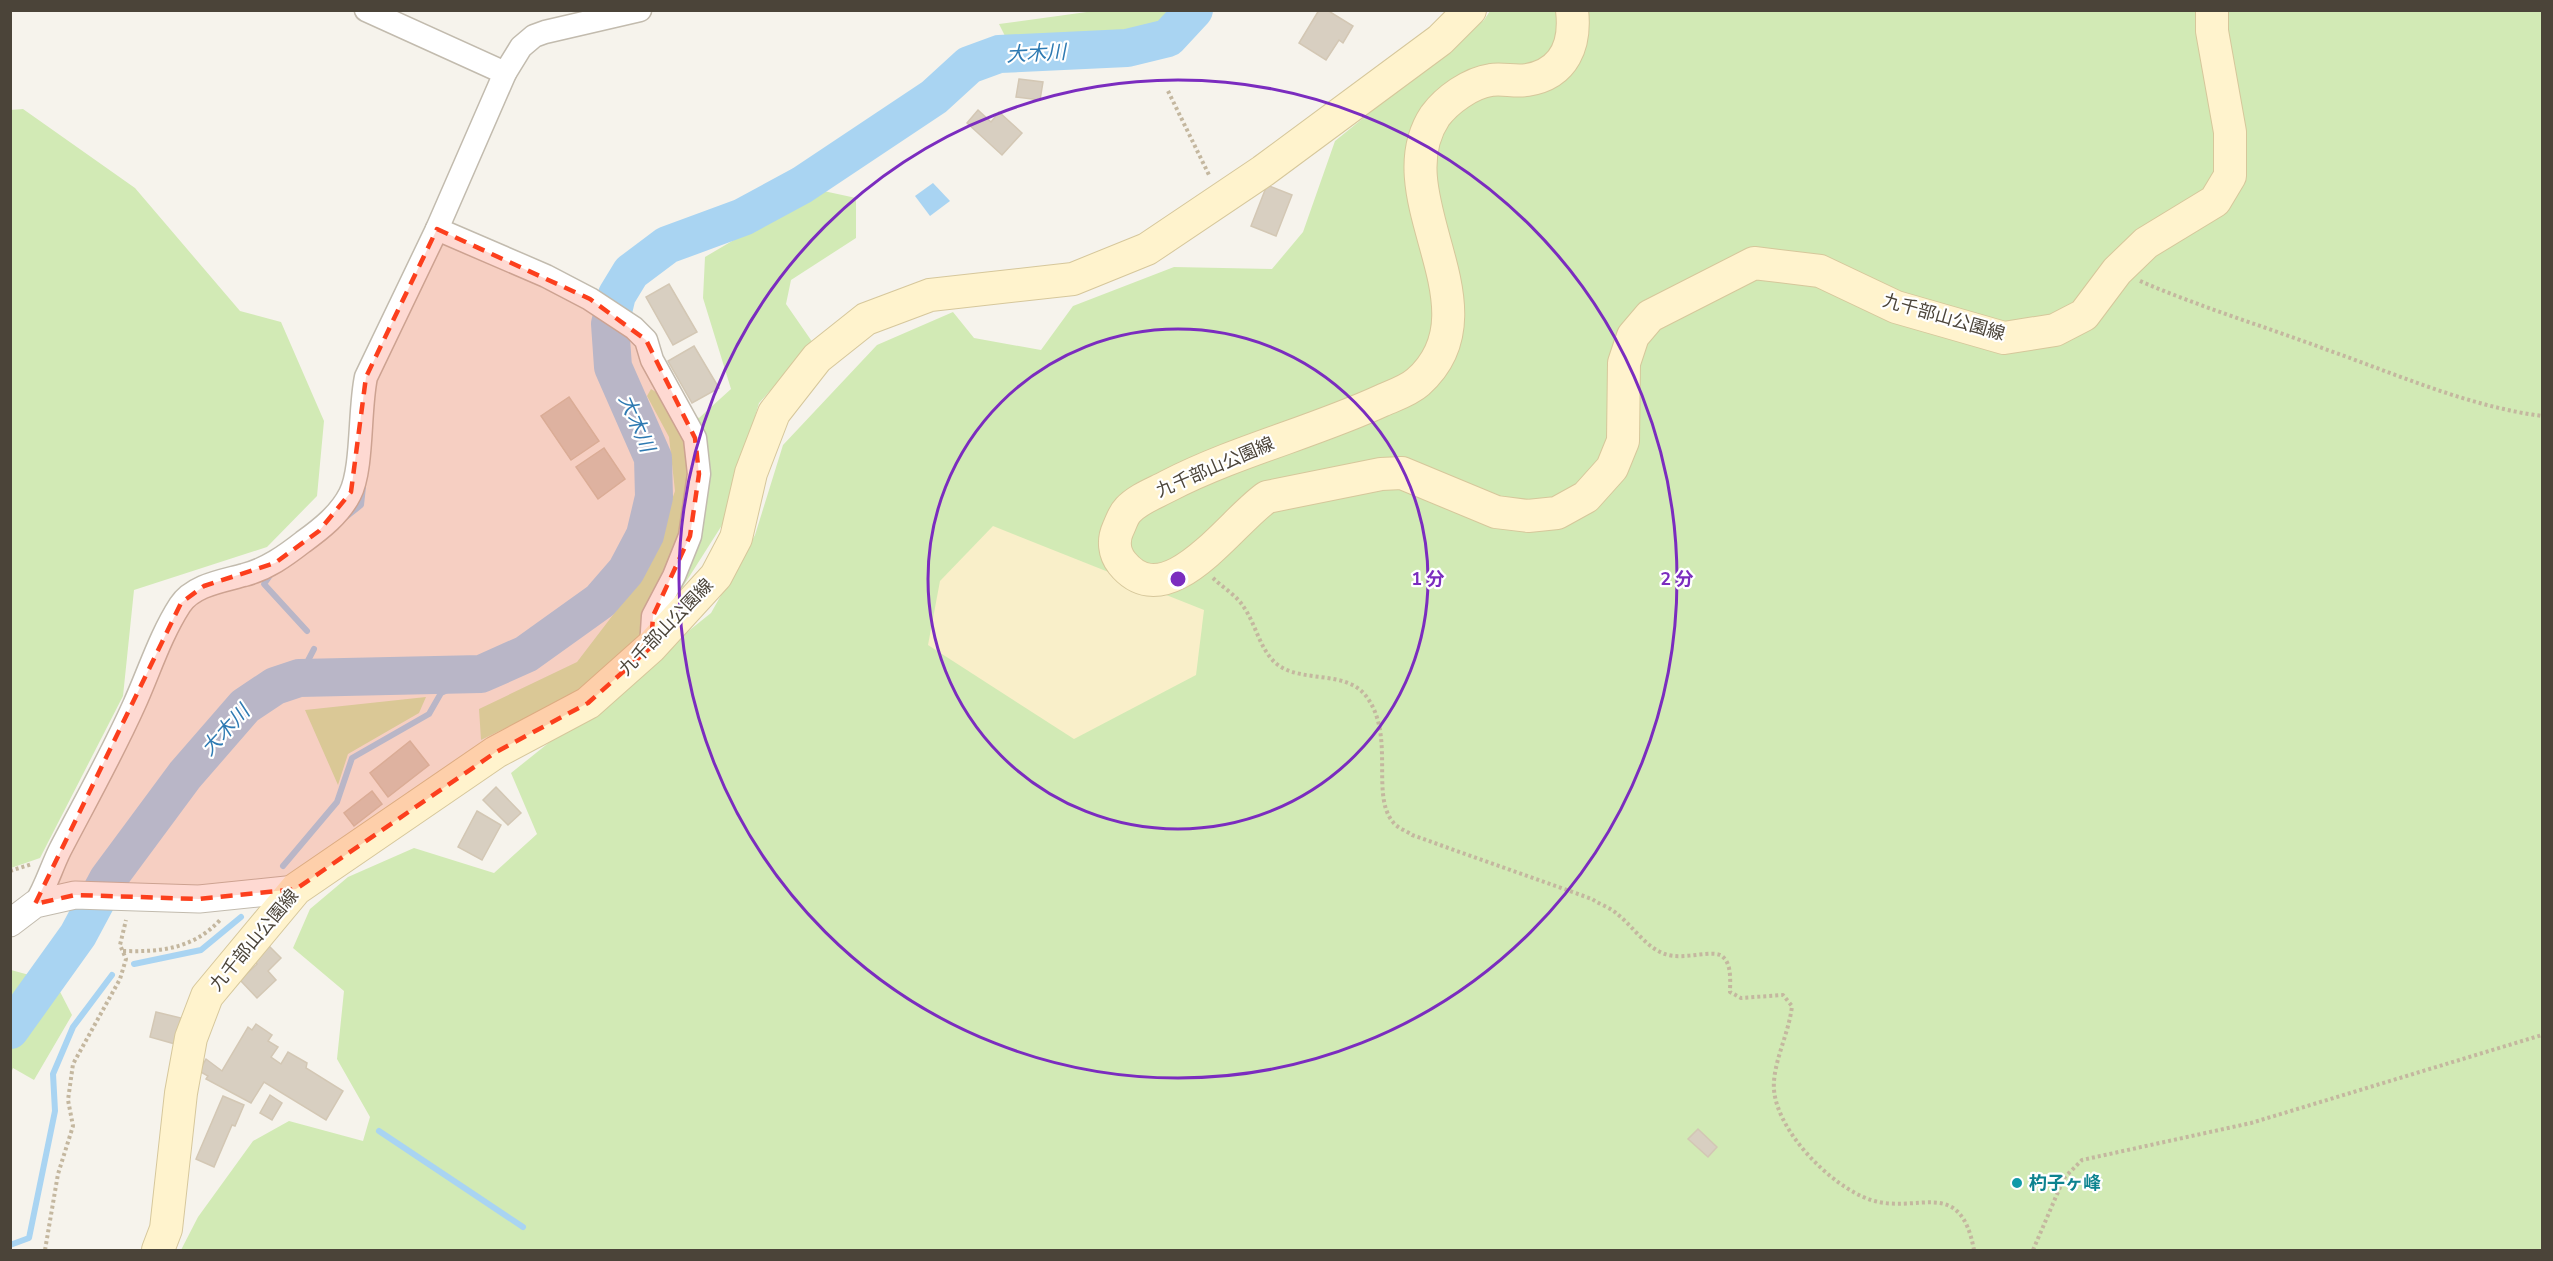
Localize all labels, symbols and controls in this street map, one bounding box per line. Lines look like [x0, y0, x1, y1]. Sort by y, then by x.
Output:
water label: 大木川 [1005, 38, 1069, 69]
street label: 九千部山公園線 [1880, 288, 2008, 346]
water label: 大木川 [612, 390, 661, 458]
street label: 九千部山公園線 [1152, 431, 1278, 503]
text: 1 分 [1411, 567, 1445, 591]
text: 2 分 [1660, 567, 1694, 591]
centre of rings [1168, 569, 1188, 589]
street label: 九千部山公園線 [614, 573, 718, 681]
water label: 大木川 [195, 698, 257, 761]
street label: 九千部山公園線 [204, 884, 304, 996]
place label: 杓子ヶ峰 [2029, 1171, 2101, 1195]
marker: 杓子ヶ峰 [2010, 1176, 2024, 1190]

